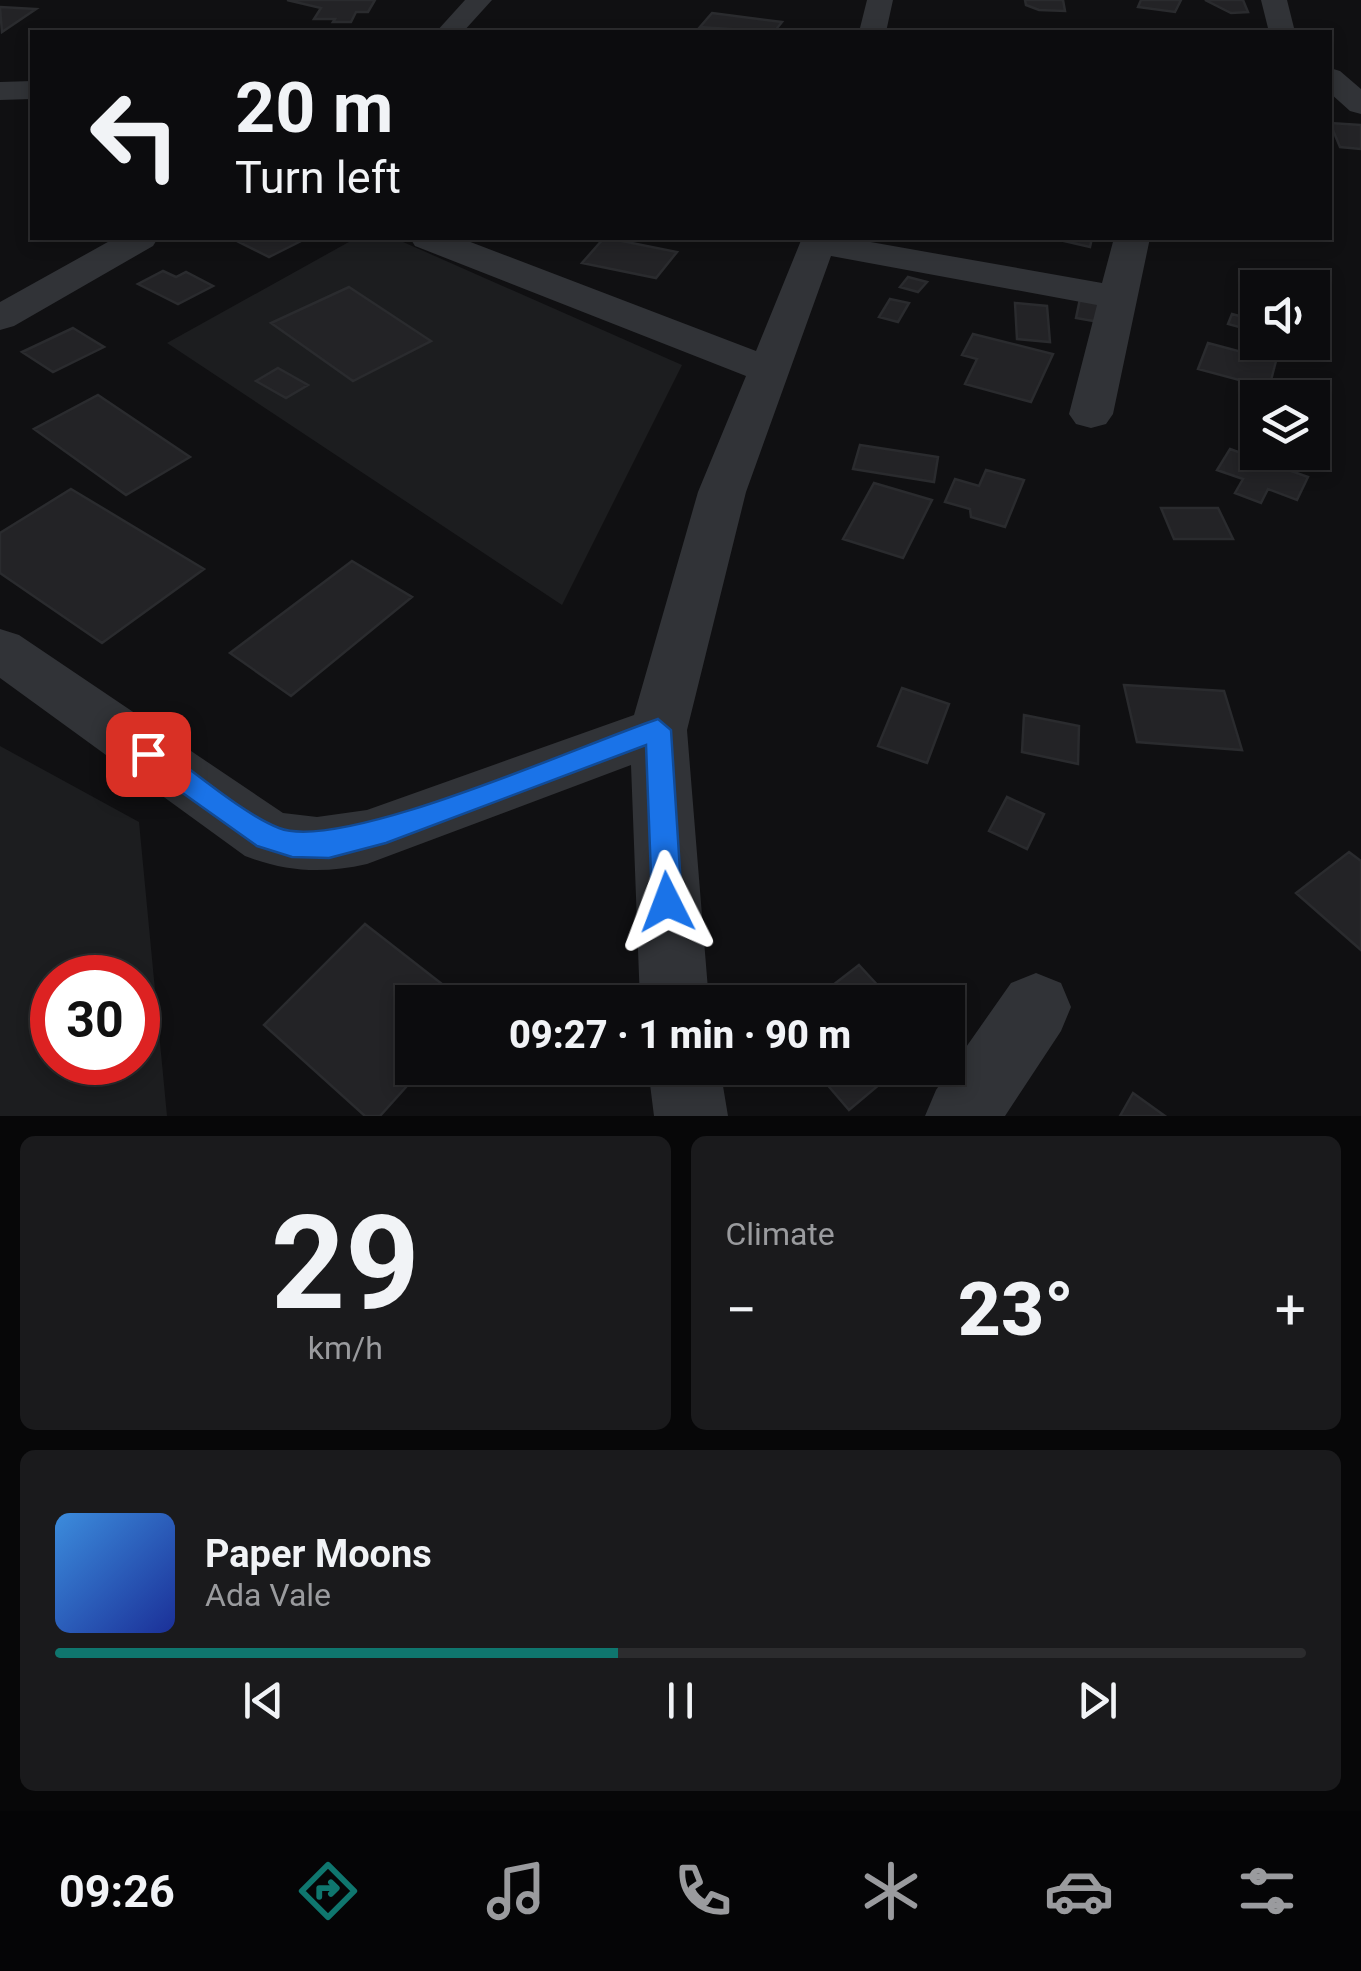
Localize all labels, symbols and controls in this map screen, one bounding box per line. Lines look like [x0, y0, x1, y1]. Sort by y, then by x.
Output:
text: 20 m [235, 67, 393, 149]
icon: left [70, 70, 200, 200]
text: Turn left [235, 151, 401, 204]
map controls [1240, 270, 1330, 470]
button: sound [1240, 270, 1330, 360]
button: layers [1240, 380, 1330, 470]
pin [106, 712, 191, 797]
icon: arrive [121, 727, 176, 782]
position arrow [615, 850, 719, 954]
speed limit sign: 30 [30, 955, 160, 1085]
text: 09:27 · 1 min · 90 m [509, 1013, 851, 1057]
text: 29 [271, 1187, 420, 1340]
text: Climate [726, 1215, 835, 1253]
text: 23° [958, 1265, 1074, 1353]
text: − [726, 1278, 757, 1342]
text: + [1275, 1278, 1306, 1342]
text: km/h [308, 1329, 383, 1367]
text: Paper Moons [205, 1532, 432, 1576]
text: Ada Vale [205, 1576, 331, 1614]
icon: previous [236, 1673, 291, 1728]
icon: pause [653, 1673, 708, 1728]
icon: next [1070, 1673, 1125, 1728]
icon: directions [293, 1856, 363, 1926]
icon: music [481, 1856, 551, 1926]
icon: phone [668, 1856, 738, 1926]
icon: climate [856, 1856, 926, 1926]
icon: car [1044, 1856, 1114, 1926]
icon: filters [1232, 1856, 1302, 1926]
text: 09:26 [59, 1865, 175, 1918]

